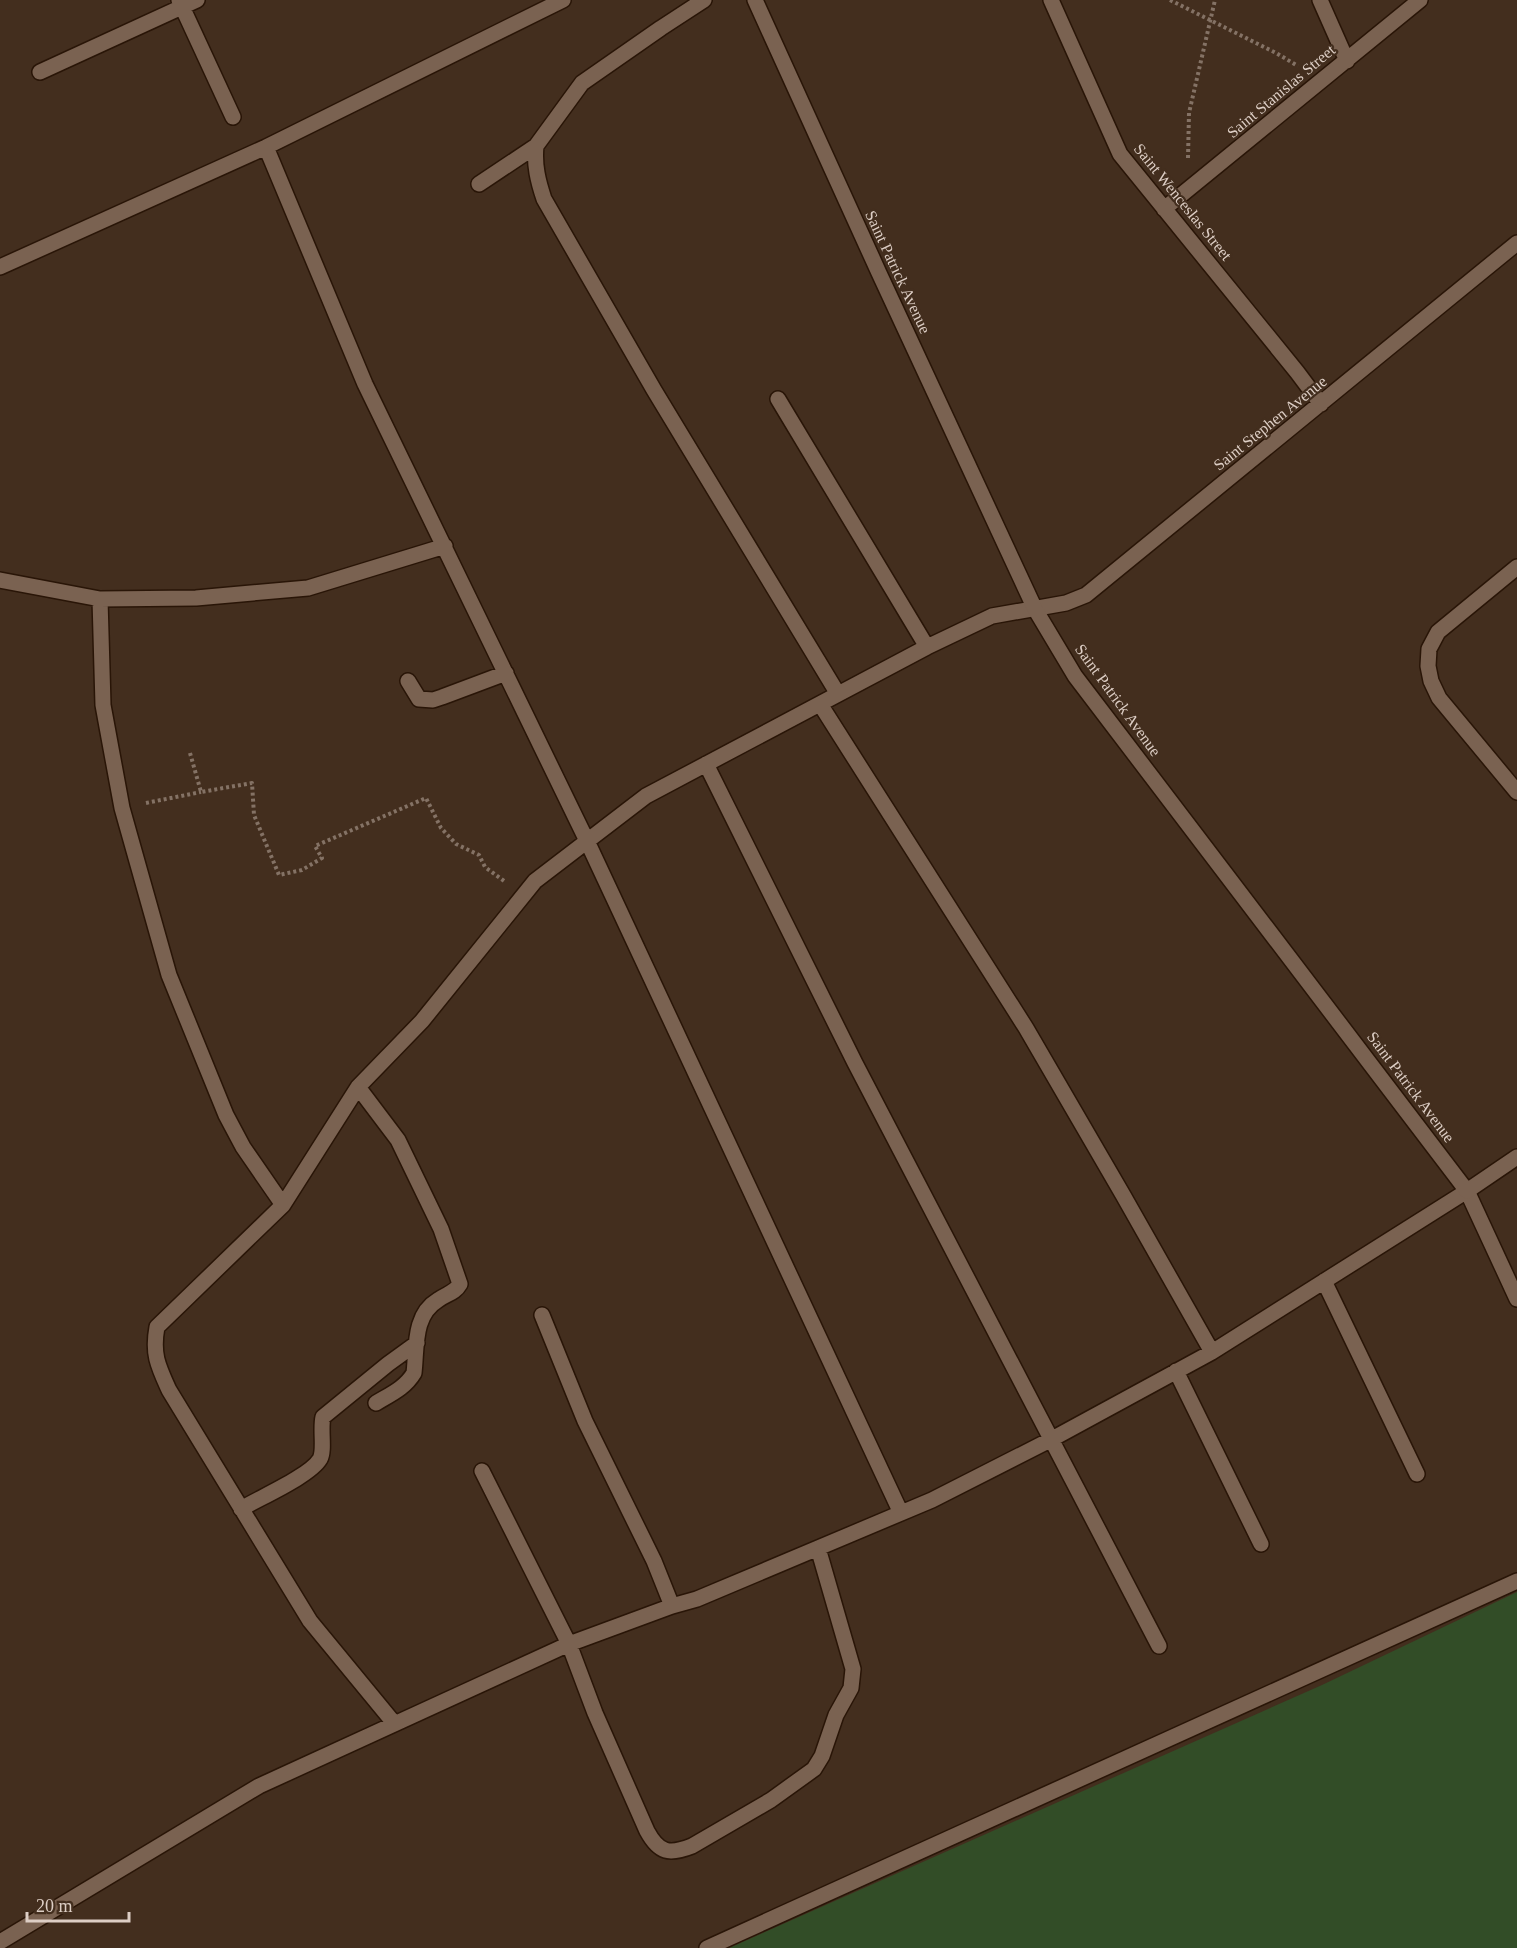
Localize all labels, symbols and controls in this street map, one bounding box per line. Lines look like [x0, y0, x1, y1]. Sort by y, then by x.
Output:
street label: Saint Stanislas Street [1224, 41, 1339, 141]
street label: Saint Wenceslas Street [1131, 140, 1236, 264]
street label: Saint Patrick Avenue [862, 208, 934, 336]
street label: Saint Stephen Avenue [1210, 372, 1330, 474]
street label: Saint Patrick Avenue [1072, 641, 1164, 759]
street label: Saint Patrick Avenue [1364, 1028, 1458, 1146]
scale bar [27, 1885, 129, 1923]
text: 20 m [36, 1896, 73, 1916]

